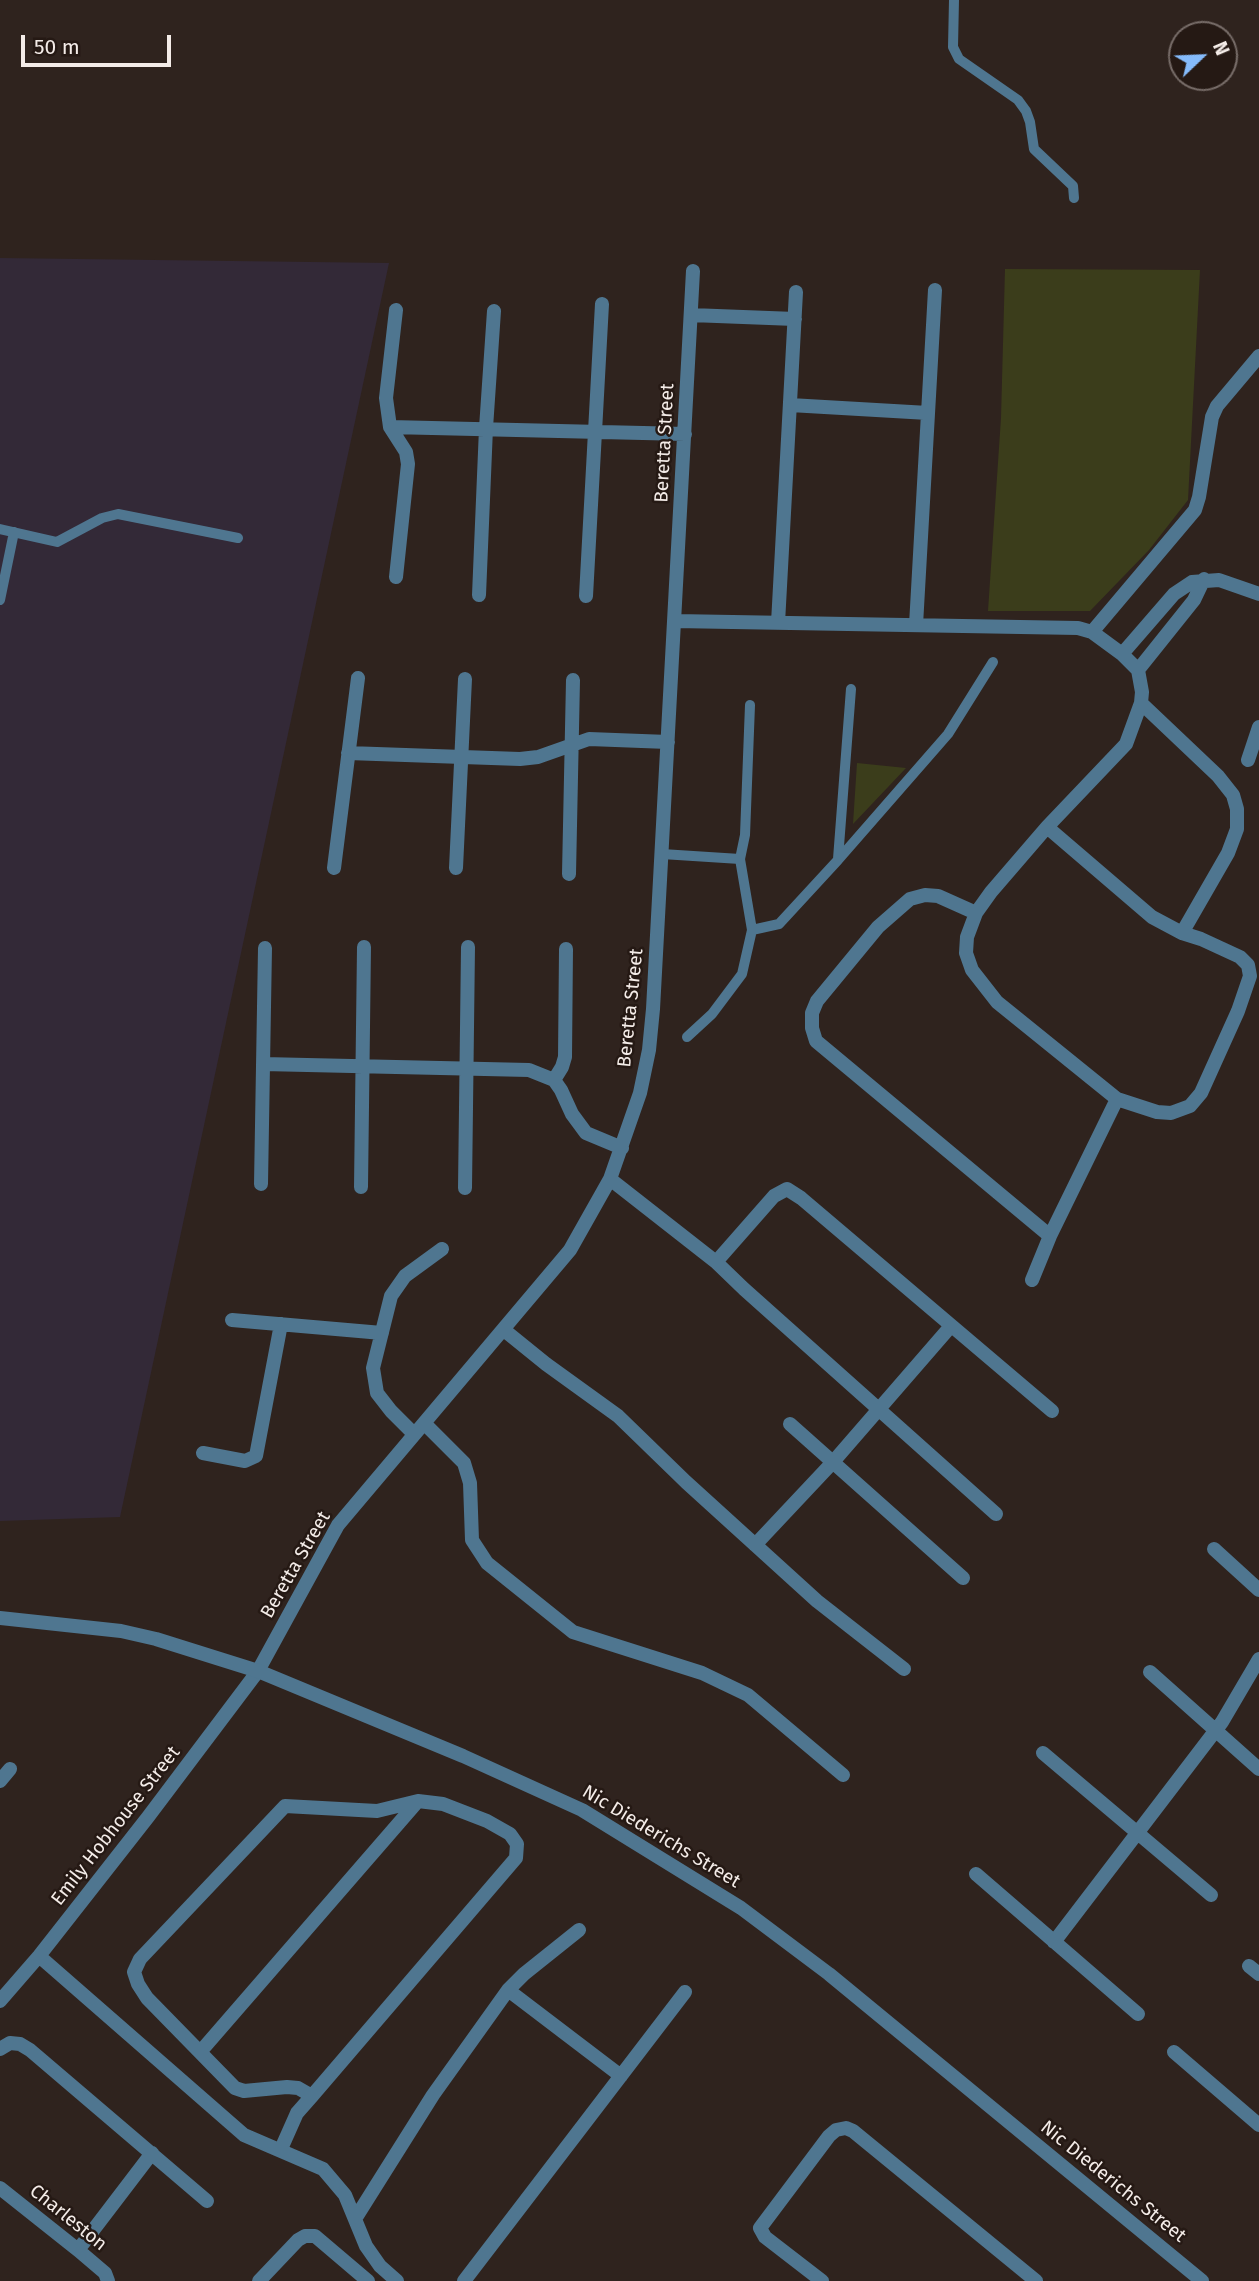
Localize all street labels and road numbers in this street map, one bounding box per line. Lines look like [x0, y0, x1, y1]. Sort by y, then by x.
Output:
street label: Beretta Street [650, 383, 680, 503]
street label: Beretta Street [613, 947, 649, 1069]
street label: Beretta Street [256, 1508, 336, 1622]
street label: Emily Hobhouse Street [47, 1742, 185, 1910]
street label: Nic Diederichs Street [578, 1781, 744, 1893]
street label: Nic Diederichs Street [1036, 2116, 1190, 2248]
street label: Charleston [25, 2180, 111, 2256]

